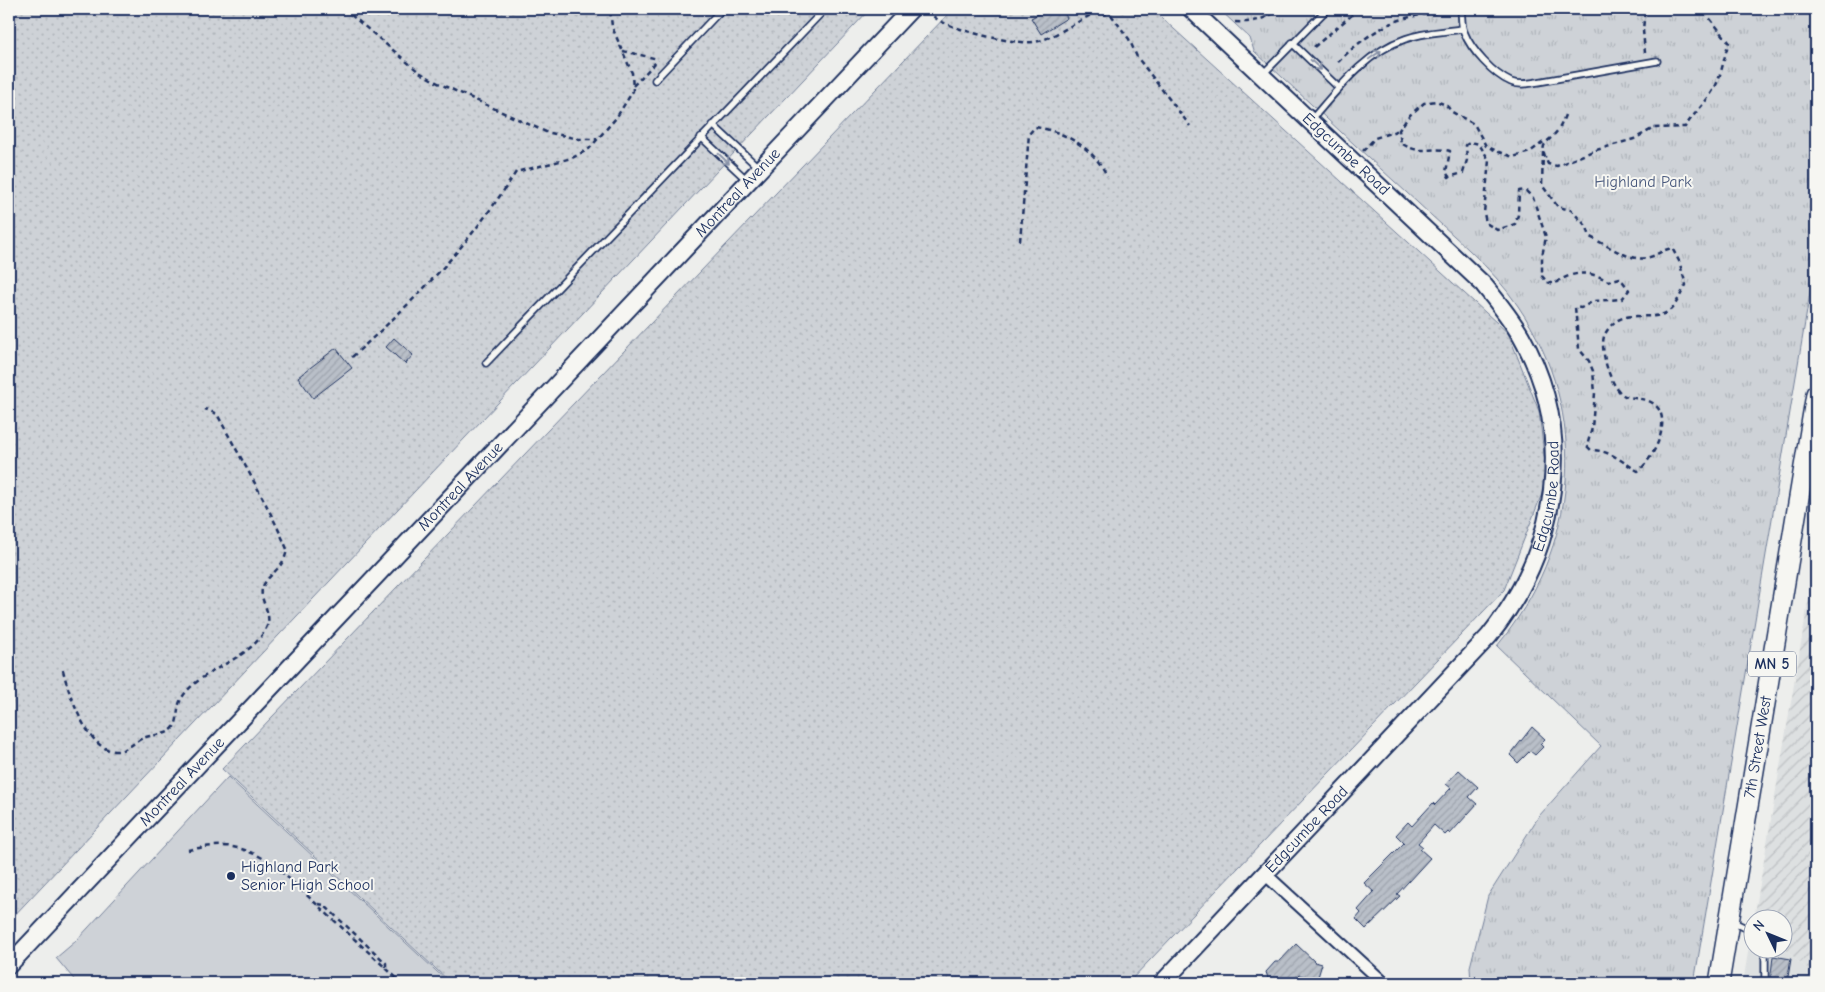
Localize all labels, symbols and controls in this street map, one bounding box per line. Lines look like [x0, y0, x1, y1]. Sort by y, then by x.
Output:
one-way arrow [1368, 50, 1382, 60]
one-way arrow [1309, 59, 1322, 71]
street label: Edgcumbe Road [1299, 109, 1393, 199]
street label: Montreal Avenue [692, 144, 784, 241]
one-way arrow [718, 152, 730, 165]
park label: Highland Park [1594, 173, 1692, 191]
street label: Montreal Avenue [414, 438, 507, 535]
street label: Edgcumbe Road [1529, 440, 1563, 554]
road number: MN 5 [1748, 652, 1796, 676]
street label: 7th Street West [1741, 694, 1775, 800]
street label: Montreal Avenue [136, 734, 228, 830]
street label: Edgcumbe Road [1262, 782, 1352, 876]
place label: Highland Park Senior High School [241, 858, 374, 894]
marker: Highland Park Senior High School [225, 870, 237, 882]
north arrow [1742, 910, 1792, 960]
text: N [1750, 916, 1768, 935]

